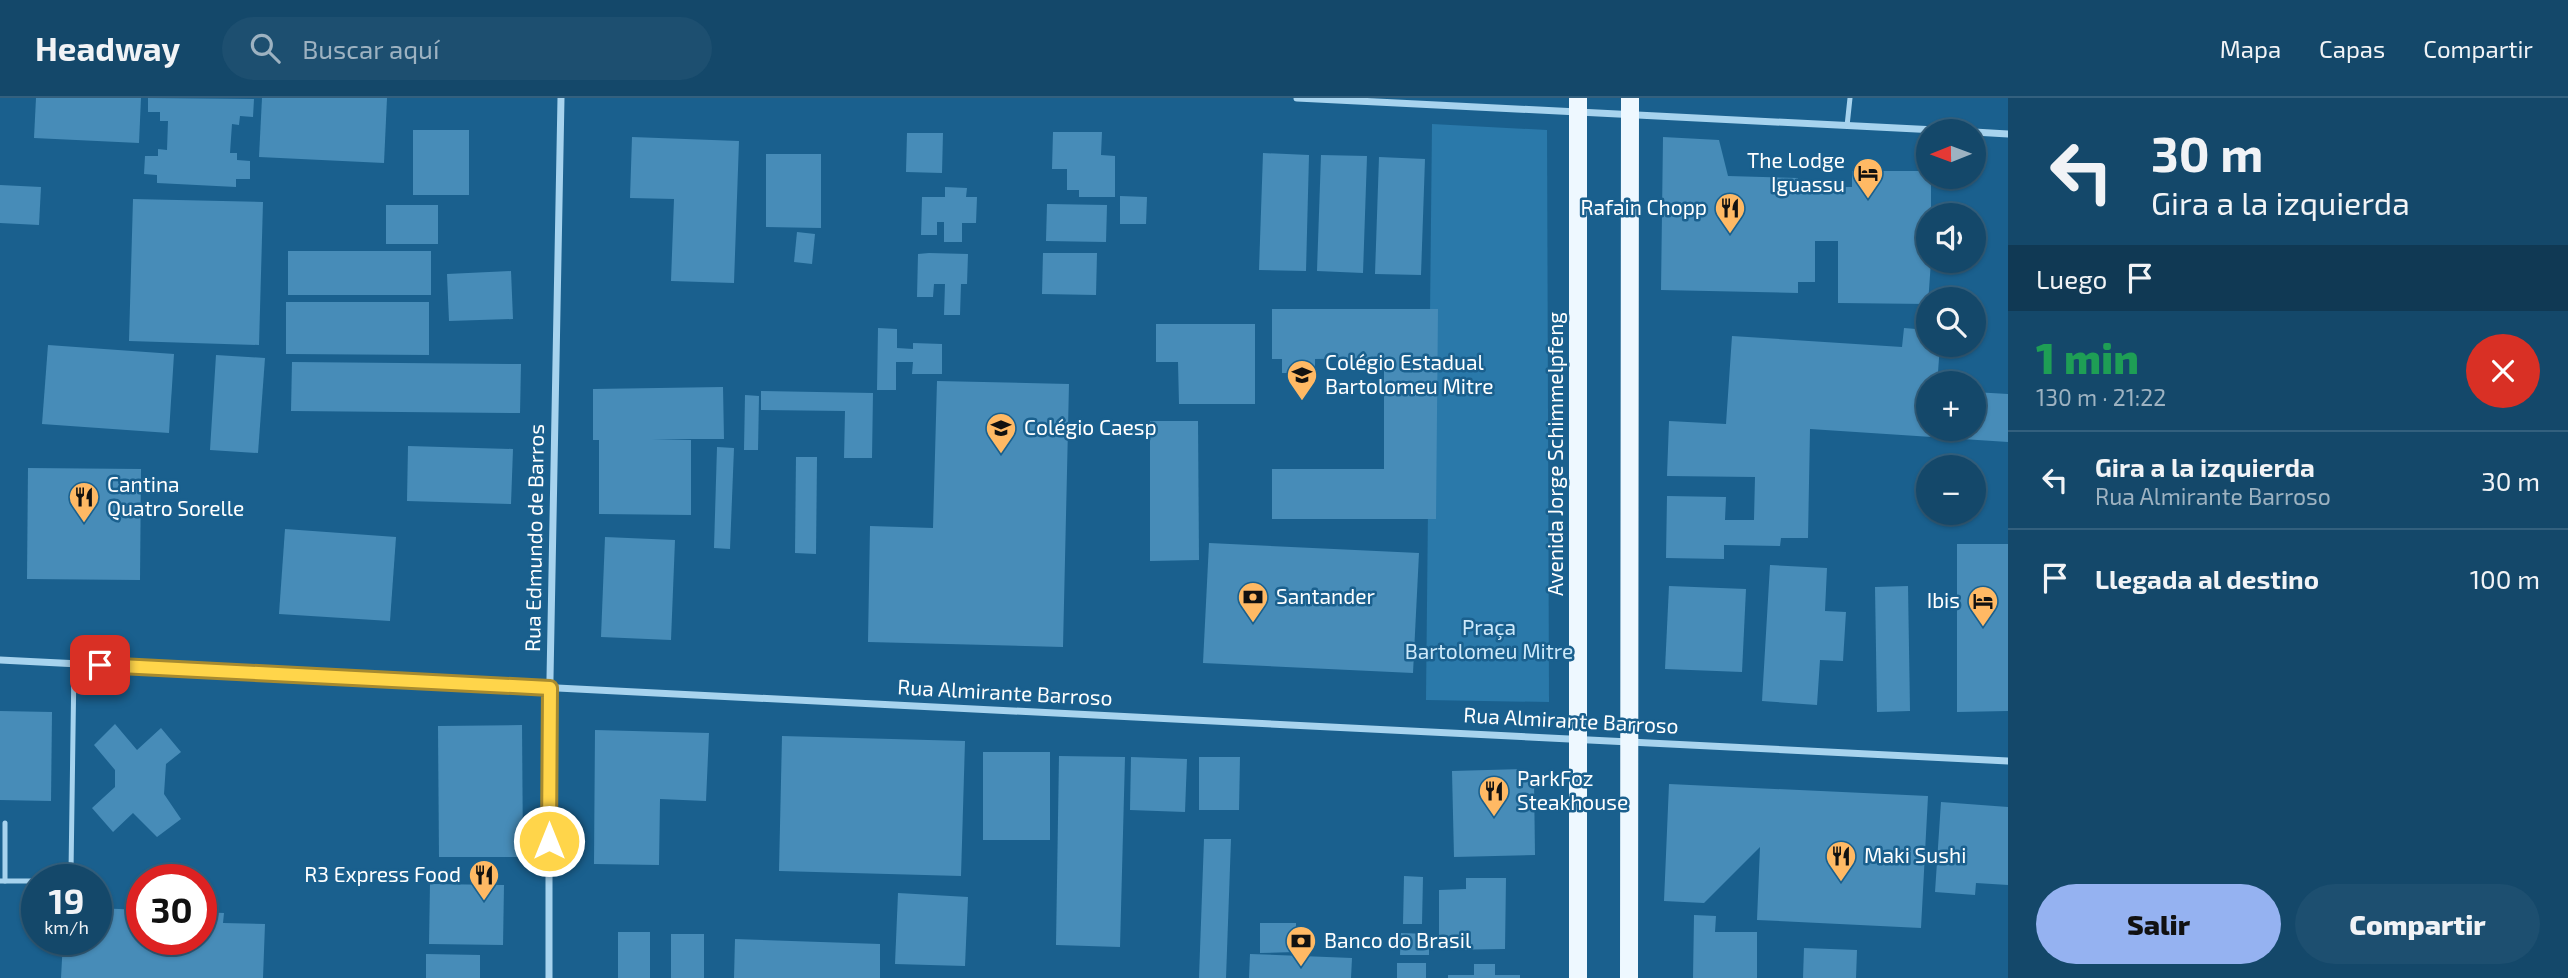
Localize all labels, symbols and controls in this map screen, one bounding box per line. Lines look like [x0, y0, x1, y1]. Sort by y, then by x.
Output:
search box [222, 17, 712, 80]
text: Headway [35, 28, 180, 68]
icon: search [246, 29, 284, 67]
text: Buscar aquí [302, 33, 439, 64]
text: Mapa [2220, 34, 2281, 63]
text: Capas [2319, 34, 2385, 63]
text: Compartir [2423, 34, 2533, 63]
north arrow [1916, 119, 1986, 189]
map controls [1916, 119, 1986, 525]
text: 30 m [2151, 123, 2263, 182]
icon: left [2036, 126, 2127, 217]
place label: The Lodge Iguassu [1747, 147, 1845, 196]
hotel icon: The Lodge Iguassu [1851, 156, 1885, 200]
text: Gira a la izquierda [2151, 183, 2410, 221]
restaurant icon: Rafain Chopp [1713, 191, 1747, 235]
place label: Rafain Chopp [1580, 194, 1707, 219]
button: sound [1916, 203, 1986, 273]
icon: arrive [2121, 259, 2159, 297]
text: Luego [2036, 263, 2107, 294]
button: search [1916, 287, 1986, 357]
street label: Avenida Jorge Schimmelpfeng [1542, 312, 1567, 596]
text: 1 min [2036, 332, 2139, 382]
button: close [2466, 334, 2540, 408]
place label: Colégio Estadual Bartolomeu Mitre [1325, 349, 1493, 398]
school or university icon: Colégio Estadual Bartolomeu Mitre [1285, 358, 1319, 402]
button: + [1916, 371, 1986, 441]
text: 130 m · 21:22 [2036, 383, 2166, 411]
school or university icon: Colégio Caesp [984, 411, 1018, 455]
place label: Colégio Caesp [1024, 414, 1157, 439]
street label: Rua Edmundo de Barros [519, 424, 548, 652]
text: Gira a la izquierda [2095, 451, 2315, 482]
button: − [1916, 455, 1986, 525]
icon: left [2036, 461, 2074, 499]
text: 30 m [2481, 465, 2540, 496]
place label: Cantina Quatro Sorelle [107, 471, 244, 521]
restaurant icon: Cantina Quatro Sorelle [67, 480, 101, 524]
text: Rua Almirante Barroso [2095, 482, 2331, 510]
icon: arrive [2036, 559, 2074, 597]
text: Llegada al destino [2095, 563, 2319, 594]
text: 100 m [2470, 563, 2540, 594]
bank icon: Santander [1236, 580, 1270, 624]
place label: Santander [1276, 583, 1376, 608]
hotel icon: Ibis [1966, 584, 2000, 628]
place label: Ibis [1927, 587, 1960, 612]
park label: Praça Bartolomeu Mitre [1405, 614, 1573, 663]
pin [70, 635, 130, 695]
icon: arrive [81, 646, 119, 684]
street label: Rua Almirante Barroso [897, 673, 1113, 710]
street label: Rua Almirante Barroso [1463, 701, 1679, 738]
place label: ParkFoz Steakhouse [1517, 765, 1628, 814]
restaurant icon: ParkFoz Steakhouse [1477, 774, 1511, 818]
position arrow [512, 804, 586, 878]
restaurant icon: Maki Sushi [1824, 839, 1858, 883]
place label: Maki Sushi [1864, 842, 1966, 867]
restaurant icon: R3 Express Food [467, 858, 501, 902]
place label: R3 Express Food [304, 861, 461, 886]
speed limit sign: 30 [126, 864, 217, 955]
text: 19 [49, 879, 84, 921]
button: Salir [2036, 884, 2281, 964]
button: Compartir [2295, 884, 2540, 964]
text: km/h [44, 916, 89, 938]
bank icon: Banco do Brasil [1284, 924, 1318, 968]
place label: Banco do Brasil [1324, 927, 1472, 952]

